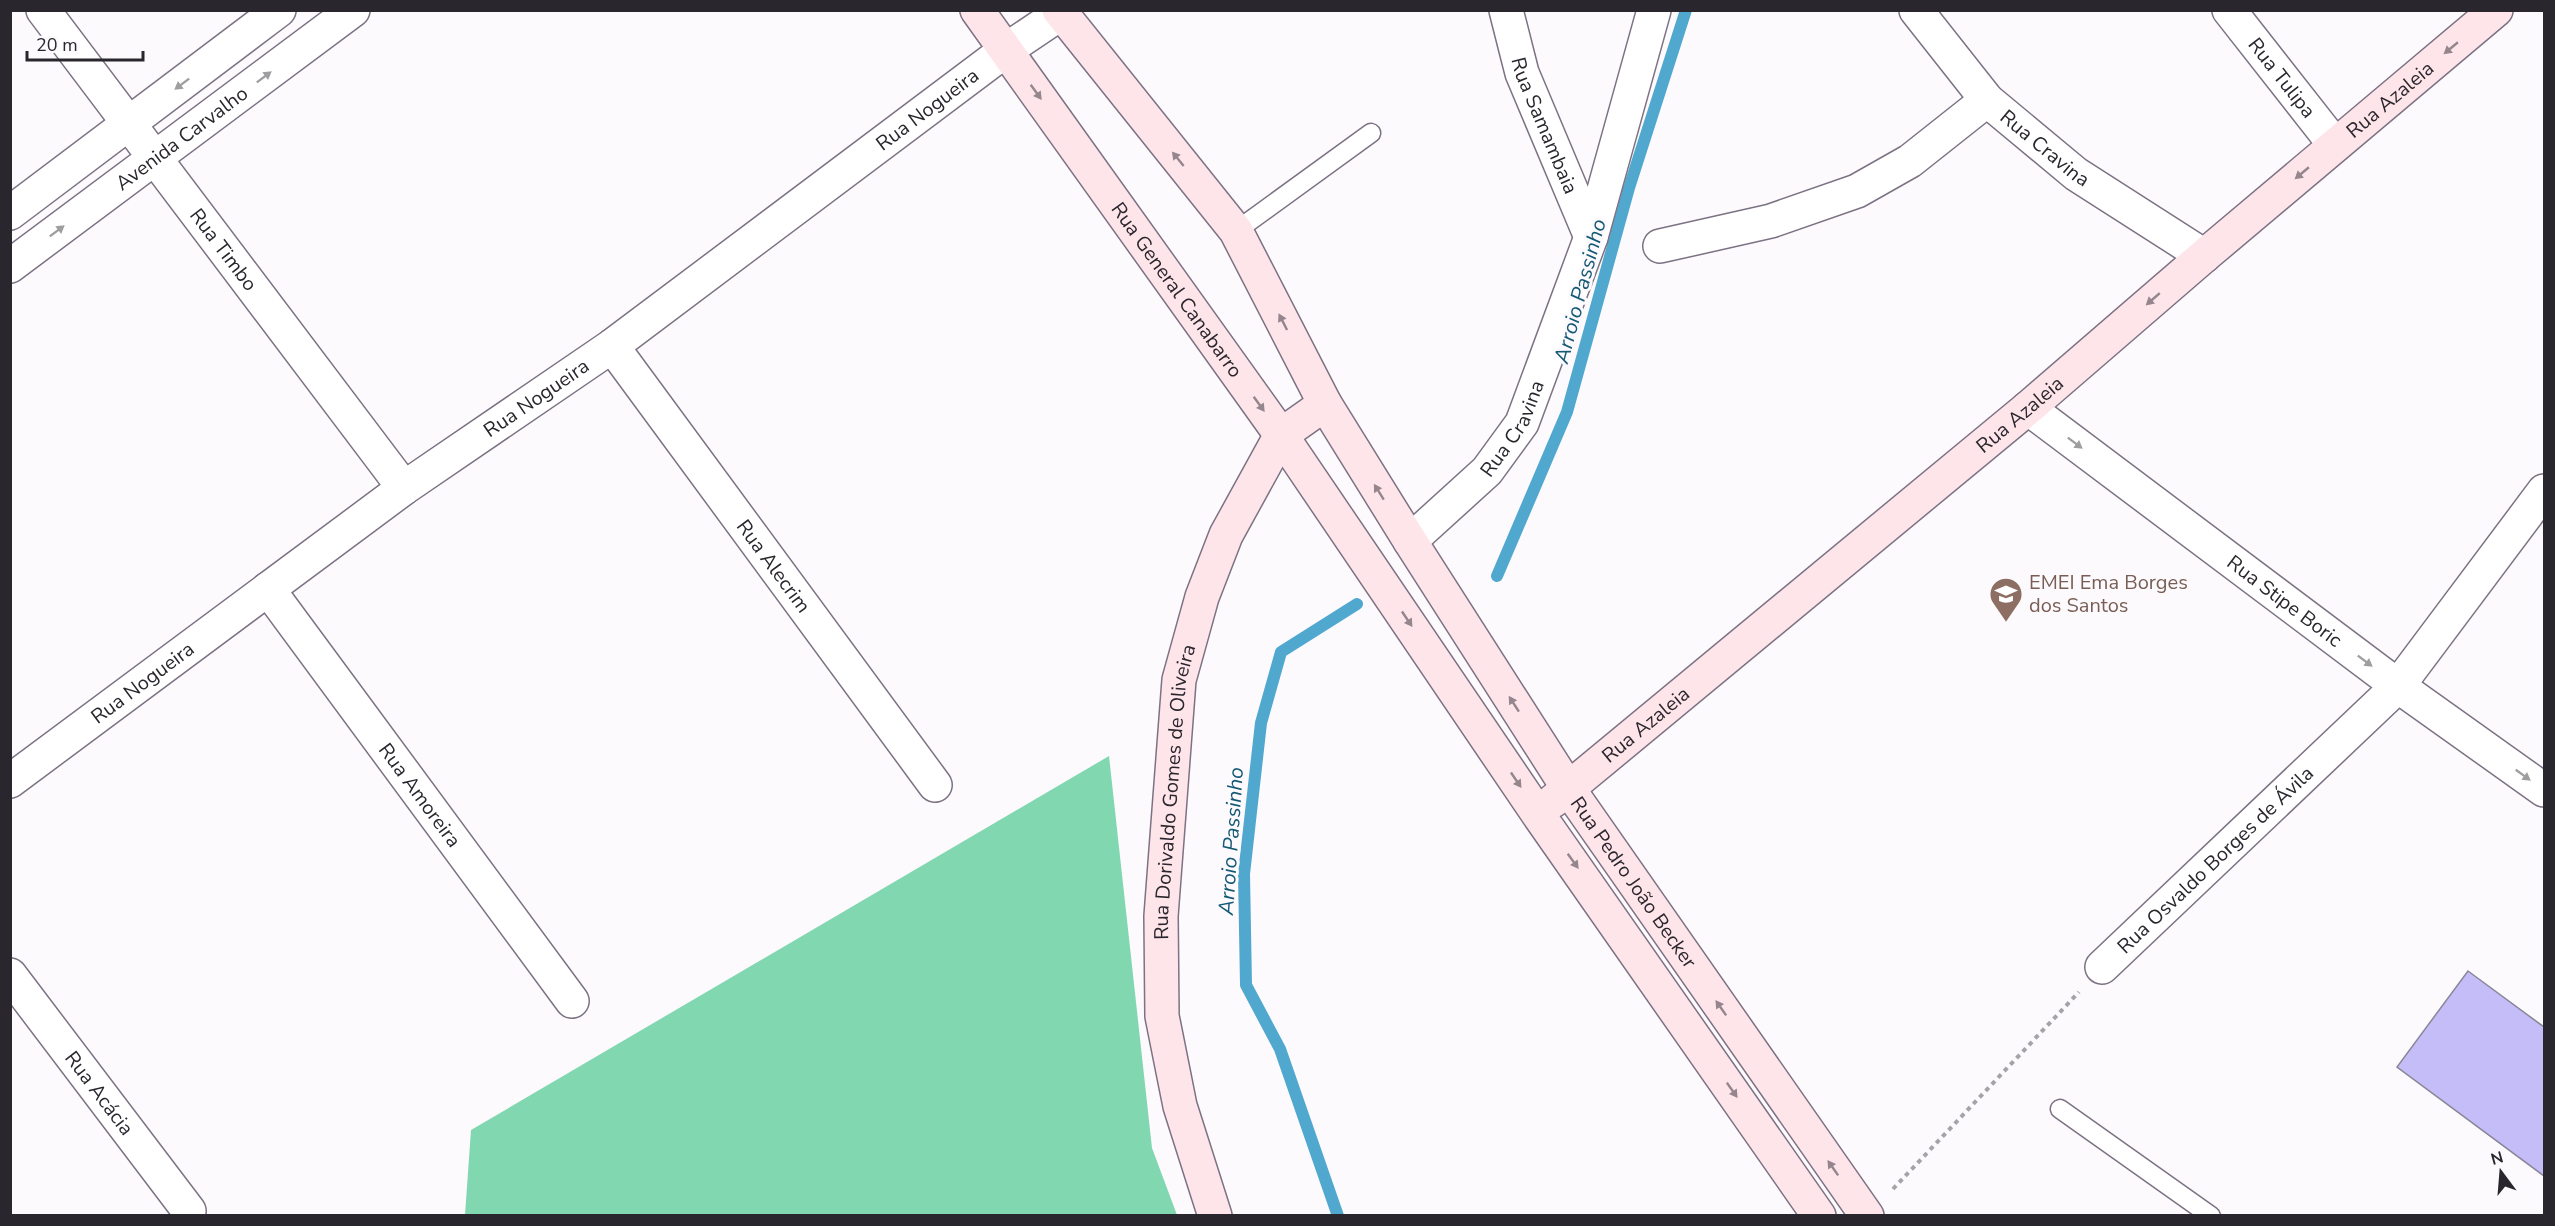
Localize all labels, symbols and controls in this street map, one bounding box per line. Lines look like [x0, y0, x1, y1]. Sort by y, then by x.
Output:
scale bar [27, 24, 142, 62]
street label: Rua Tulipa [2242, 32, 2322, 124]
text: 20 m [36, 33, 78, 57]
one-way arrow [2444, 41, 2459, 54]
street label: Rua Samambaia [1505, 54, 1584, 198]
street label: Rua Azaleia [2341, 55, 2440, 144]
street label: Rua Nogueira [870, 62, 984, 157]
one-way arrow [257, 71, 272, 83]
one-way arrow [174, 77, 190, 90]
street label: Avenida Carvalho [110, 80, 254, 197]
one-way arrow [1030, 83, 1042, 99]
street label: Rua Cravina [1994, 104, 2095, 193]
one-way arrow [1171, 151, 1184, 167]
one-way arrow [2295, 166, 2310, 179]
street label: Rua General Canabarro [1105, 197, 1249, 383]
street label: Rua Timbo [183, 203, 263, 297]
water label: Arroio Passinho [1547, 216, 1613, 367]
one-way arrow [49, 225, 65, 237]
one-way arrow [2145, 293, 2161, 306]
one-way arrow [1278, 313, 1288, 331]
street label: Rua Nogueira [478, 353, 595, 444]
street label: Rua Azaleia [1971, 370, 2069, 459]
street label: Rua Cravina [1474, 377, 1551, 483]
one-way arrow [1253, 396, 1265, 412]
one-way arrow [2067, 437, 2082, 449]
one-way arrow [1373, 484, 1384, 500]
street label: Rua Alecrim [730, 514, 817, 618]
street label: Rua Stipe Boric [2221, 549, 2347, 653]
place label: EMEI Ema Borges dos Santos [2029, 569, 2188, 619]
school or university icon: EMEI Ema Borges dos Santos [1988, 576, 2024, 623]
one-way arrow [1401, 610, 1412, 627]
street label: Rua Nogueira [86, 636, 200, 730]
street label: Rua Dorivaldo Gomes de Oliveira [1148, 641, 1202, 940]
one-way arrow [2357, 655, 2373, 667]
street label: Rua Azaleia [1596, 681, 1695, 769]
one-way arrow [1508, 695, 1519, 712]
street label: Rua Amoreira [372, 738, 467, 853]
street label: Rua Osvaldo Borges de Ávila [2111, 760, 2320, 960]
water label: Arroio Passinho [1212, 766, 1250, 917]
one-way arrow [2515, 769, 2531, 781]
one-way arrow [1510, 772, 1521, 789]
street label: Rua Pedro João Becker [1564, 791, 1703, 974]
one-way arrow [1567, 853, 1579, 869]
one-way arrow [1716, 1000, 1728, 1015]
street label: Rua Acácia [58, 1046, 140, 1141]
one-way arrow [1726, 1082, 1737, 1098]
north arrow [2471, 1142, 2531, 1202]
text: N [2488, 1146, 2506, 1171]
one-way arrow [1827, 1160, 1839, 1176]

